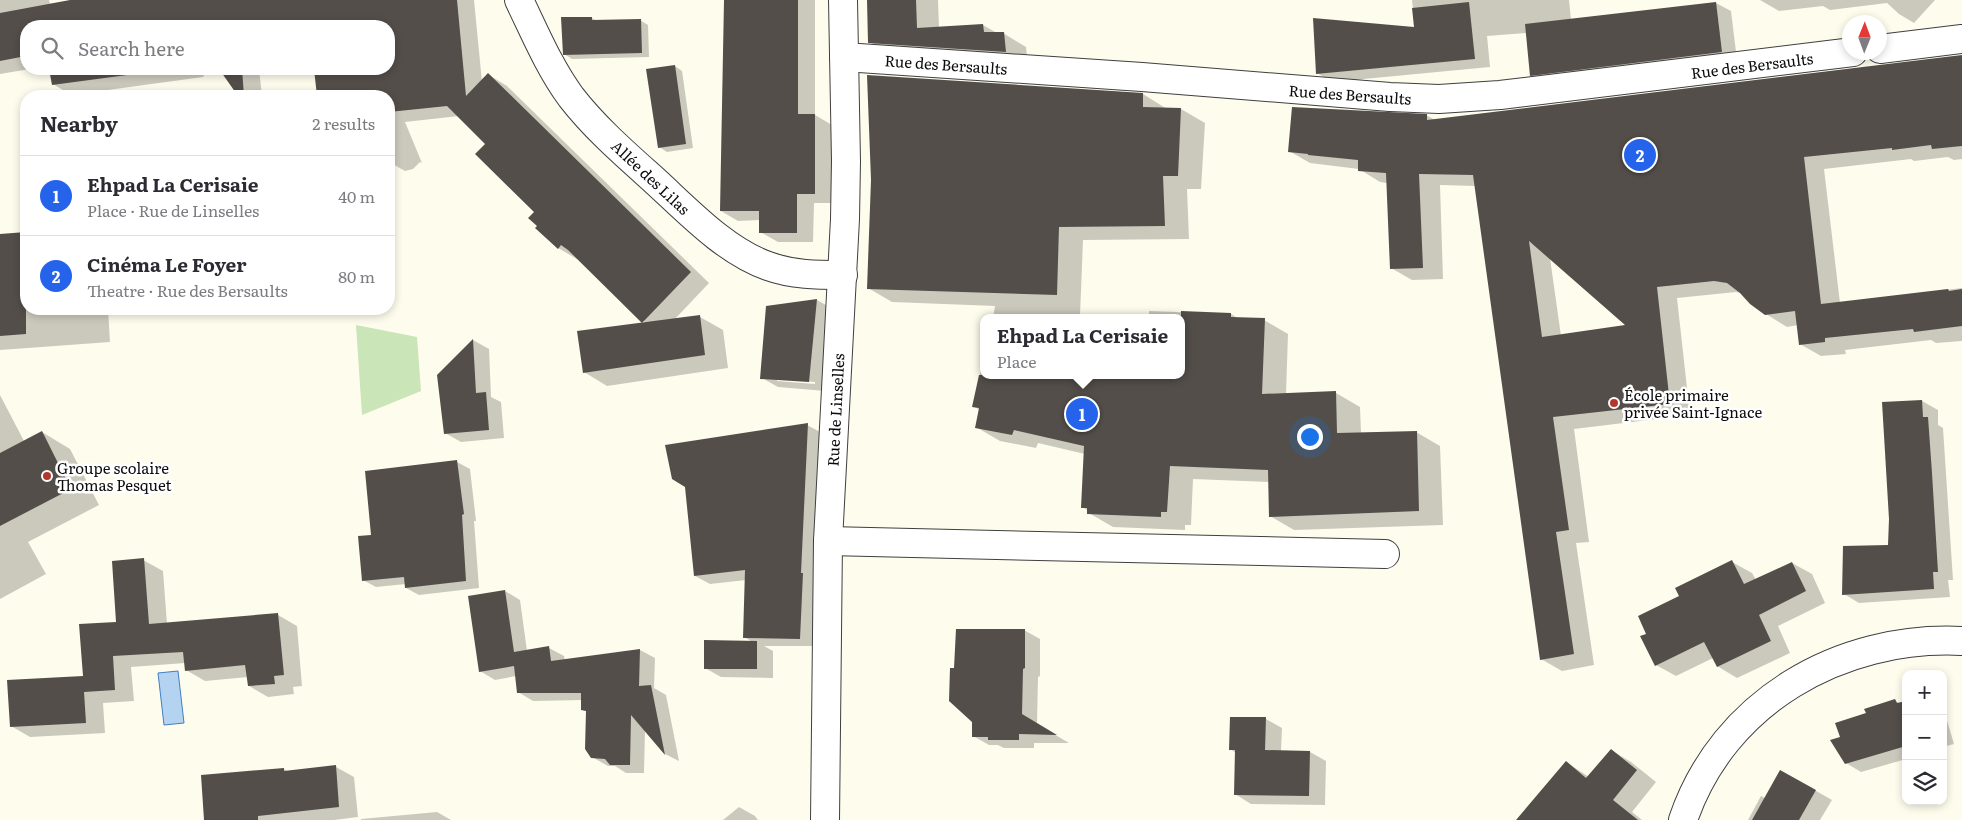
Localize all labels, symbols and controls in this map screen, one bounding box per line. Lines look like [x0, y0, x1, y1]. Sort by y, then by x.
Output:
north arrow [1842, 15, 1887, 60]
search box [20, 20, 395, 75]
icon: search [38, 34, 66, 62]
text: Search here [78, 34, 185, 62]
street label: Rue des Bersaults [1690, 46, 1815, 84]
street label: Rue des Bersaults [884, 48, 1008, 80]
street label: Rue des Bersaults [1288, 78, 1412, 110]
text: Nearby [40, 107, 118, 138]
text: 2 results [312, 111, 375, 135]
street label: Allée des Lilas [607, 134, 696, 220]
pin: 2 [1624, 136, 1656, 174]
text: Ehpad La Cerisaie [87, 170, 259, 198]
text: 1 [53, 184, 59, 208]
text: 40 m [338, 184, 375, 208]
text: Place · Rue de Linselles [87, 198, 259, 222]
text: Cinéma Le Foyer [87, 250, 246, 278]
text: 2 [52, 264, 60, 288]
text: 80 m [338, 264, 375, 288]
text: Theatre · Rue des Bersaults [87, 278, 288, 302]
popup [980, 314, 1185, 379]
text: Ehpad La Cerisaie [997, 321, 1168, 349]
text: Place [997, 349, 1036, 373]
street label: Rue de Linselles [821, 353, 849, 467]
place label: École primaire privée Saint-Ignace [1624, 383, 1762, 423]
pin: 1 [1066, 395, 1098, 433]
marker: École primaire privée Saint-Ignace [1608, 397, 1620, 409]
your location [1297, 424, 1323, 450]
place label: Groupe scolaire Thomas Pesquet [57, 456, 172, 496]
marker: Groupe scolaire Thomas Pesquet [41, 470, 53, 482]
map controls [1902, 670, 1947, 805]
button: + [1902, 670, 1947, 715]
button: − [1902, 715, 1947, 760]
button: layers [1902, 760, 1947, 805]

